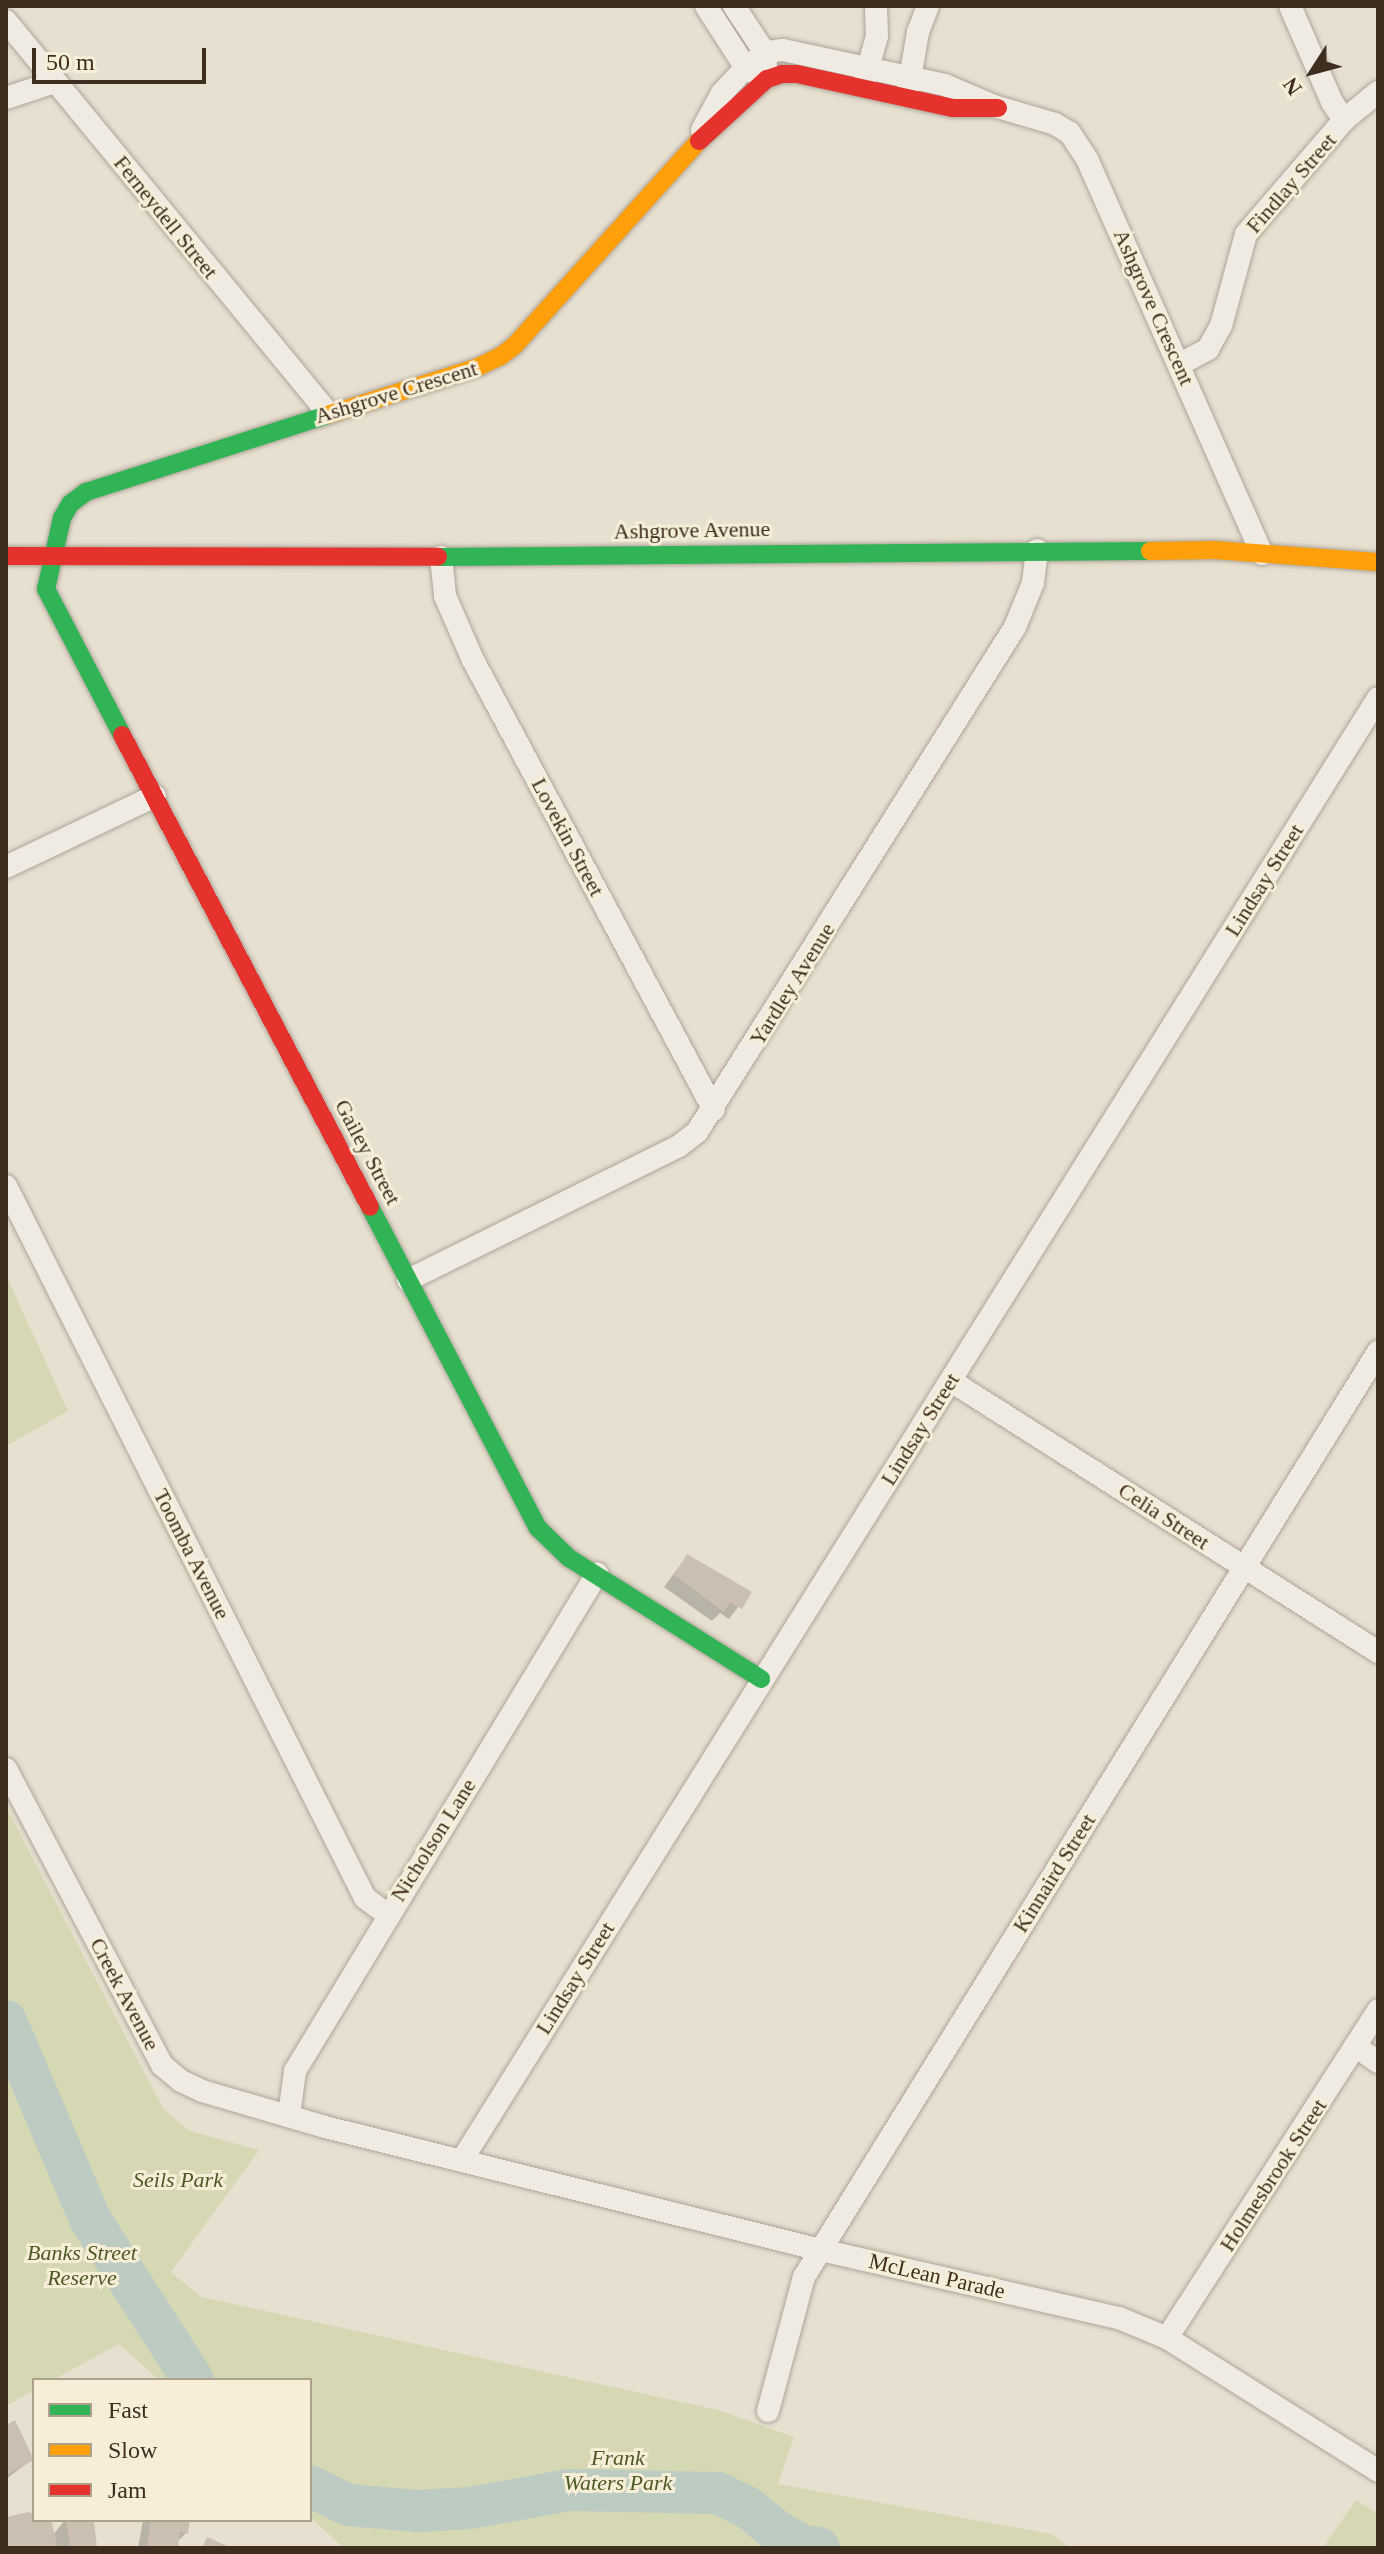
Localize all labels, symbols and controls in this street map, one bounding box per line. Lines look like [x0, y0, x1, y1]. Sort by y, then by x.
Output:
scale bar [36, 32, 210, 82]
north arrow [1272, 32, 1352, 112]
text: 50 m [46, 49, 95, 75]
text: N [1277, 73, 1307, 100]
street label: Findlay Street [1240, 128, 1342, 238]
street label: Ferneydell Street [108, 150, 224, 284]
street label: Ashgrove Crescent [1108, 225, 1200, 389]
street label: Ashgrove Crescent [312, 355, 480, 429]
street label: Ashgrove Avenue [613, 515, 771, 545]
street label: Lovekin Street [526, 773, 610, 901]
street label: Lindsay Street [1219, 819, 1309, 941]
street label: Yardley Avenue [743, 917, 841, 1051]
street label: Gailey Street [329, 1095, 407, 1209]
street label: Lindsay Street [875, 1368, 965, 1490]
street label: Celia Street [1114, 1477, 1214, 1555]
street label: Toomba Avenue [148, 1484, 236, 1624]
street label: Nicholson Lane [385, 1774, 481, 1906]
street label: Kinnaird Street [1007, 1809, 1101, 1937]
street label: Lindsay Street [530, 1917, 620, 2039]
street label: Creek Avenue [84, 1933, 166, 2055]
street label: Holmesbrook Street [1214, 2094, 1332, 2256]
park label: Seils Park [133, 2167, 223, 2193]
park label: Banks Street Reserve [27, 2239, 137, 2290]
street label: McLean Parade [866, 2248, 1008, 2304]
legend [32, 2378, 312, 2522]
text: Fast [108, 2397, 148, 2423]
text: Slow [108, 2437, 157, 2463]
park label: Frank Waters Park [564, 2444, 672, 2496]
text: Jam [108, 2477, 147, 2503]

